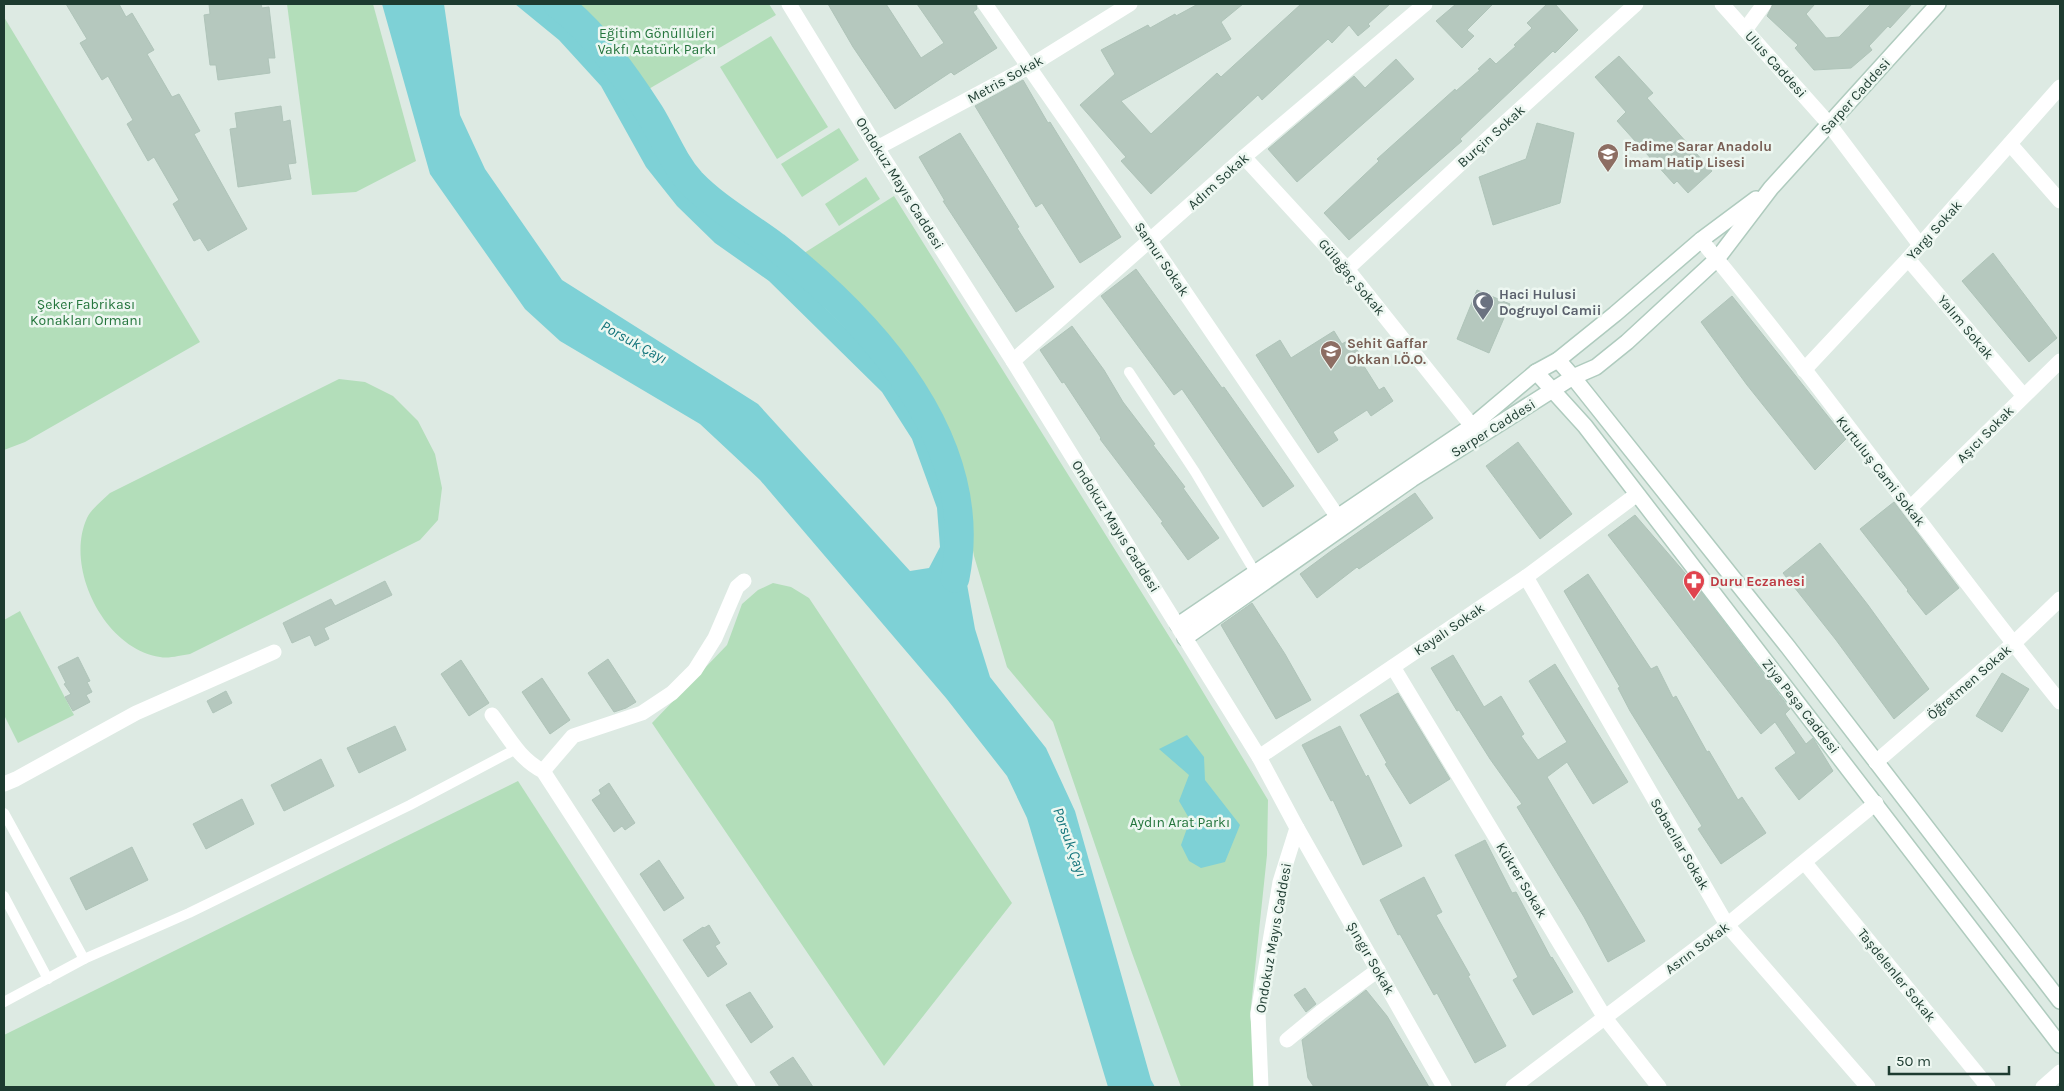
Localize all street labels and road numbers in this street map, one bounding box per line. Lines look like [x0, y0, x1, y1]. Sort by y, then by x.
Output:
street label: Ulus Caddesi [1741, 27, 1810, 101]
street label: Metris Sokak [964, 52, 1046, 107]
street label: Sarper Caddesi [1817, 55, 1894, 138]
street label: Burçin Sokak [1454, 102, 1529, 171]
street label: Ondokuz Mayıs Caddesi [852, 114, 947, 252]
street label: Adım Sokak [1184, 149, 1253, 213]
street label: Yargı Sokak [1903, 197, 1966, 264]
street label: Samur Sokak [1131, 219, 1193, 300]
street label: Gülağaç Sokak [1315, 236, 1389, 319]
street label: Yalım Sokak [1934, 292, 1997, 363]
street label: Sarper Caddesi [1448, 396, 1539, 461]
street label: Aşıcı Sokak [1953, 402, 2018, 466]
street label: Kurtuluş Cami Sokak [1832, 413, 1929, 530]
street label: Ondokuz Mayıs Caddesi [1068, 457, 1163, 595]
street label: Kayalı Sokak [1411, 600, 1488, 659]
street label: Öğretmen Sokak [1924, 641, 2015, 724]
street label: Ziya Paşa Caddesi [1758, 656, 1843, 757]
street label: Sobacılar Sokak [1646, 795, 1713, 893]
street label: Kükrer Sokak [1492, 839, 1551, 921]
street label: Ondokuz Mayıs Caddesi [1252, 862, 1295, 1015]
street label: Şıngır Sokak [1343, 919, 1398, 998]
street label: Asrın Sokak [1662, 919, 1733, 978]
street label: Taşdelenler Sokak [1854, 925, 1939, 1025]

